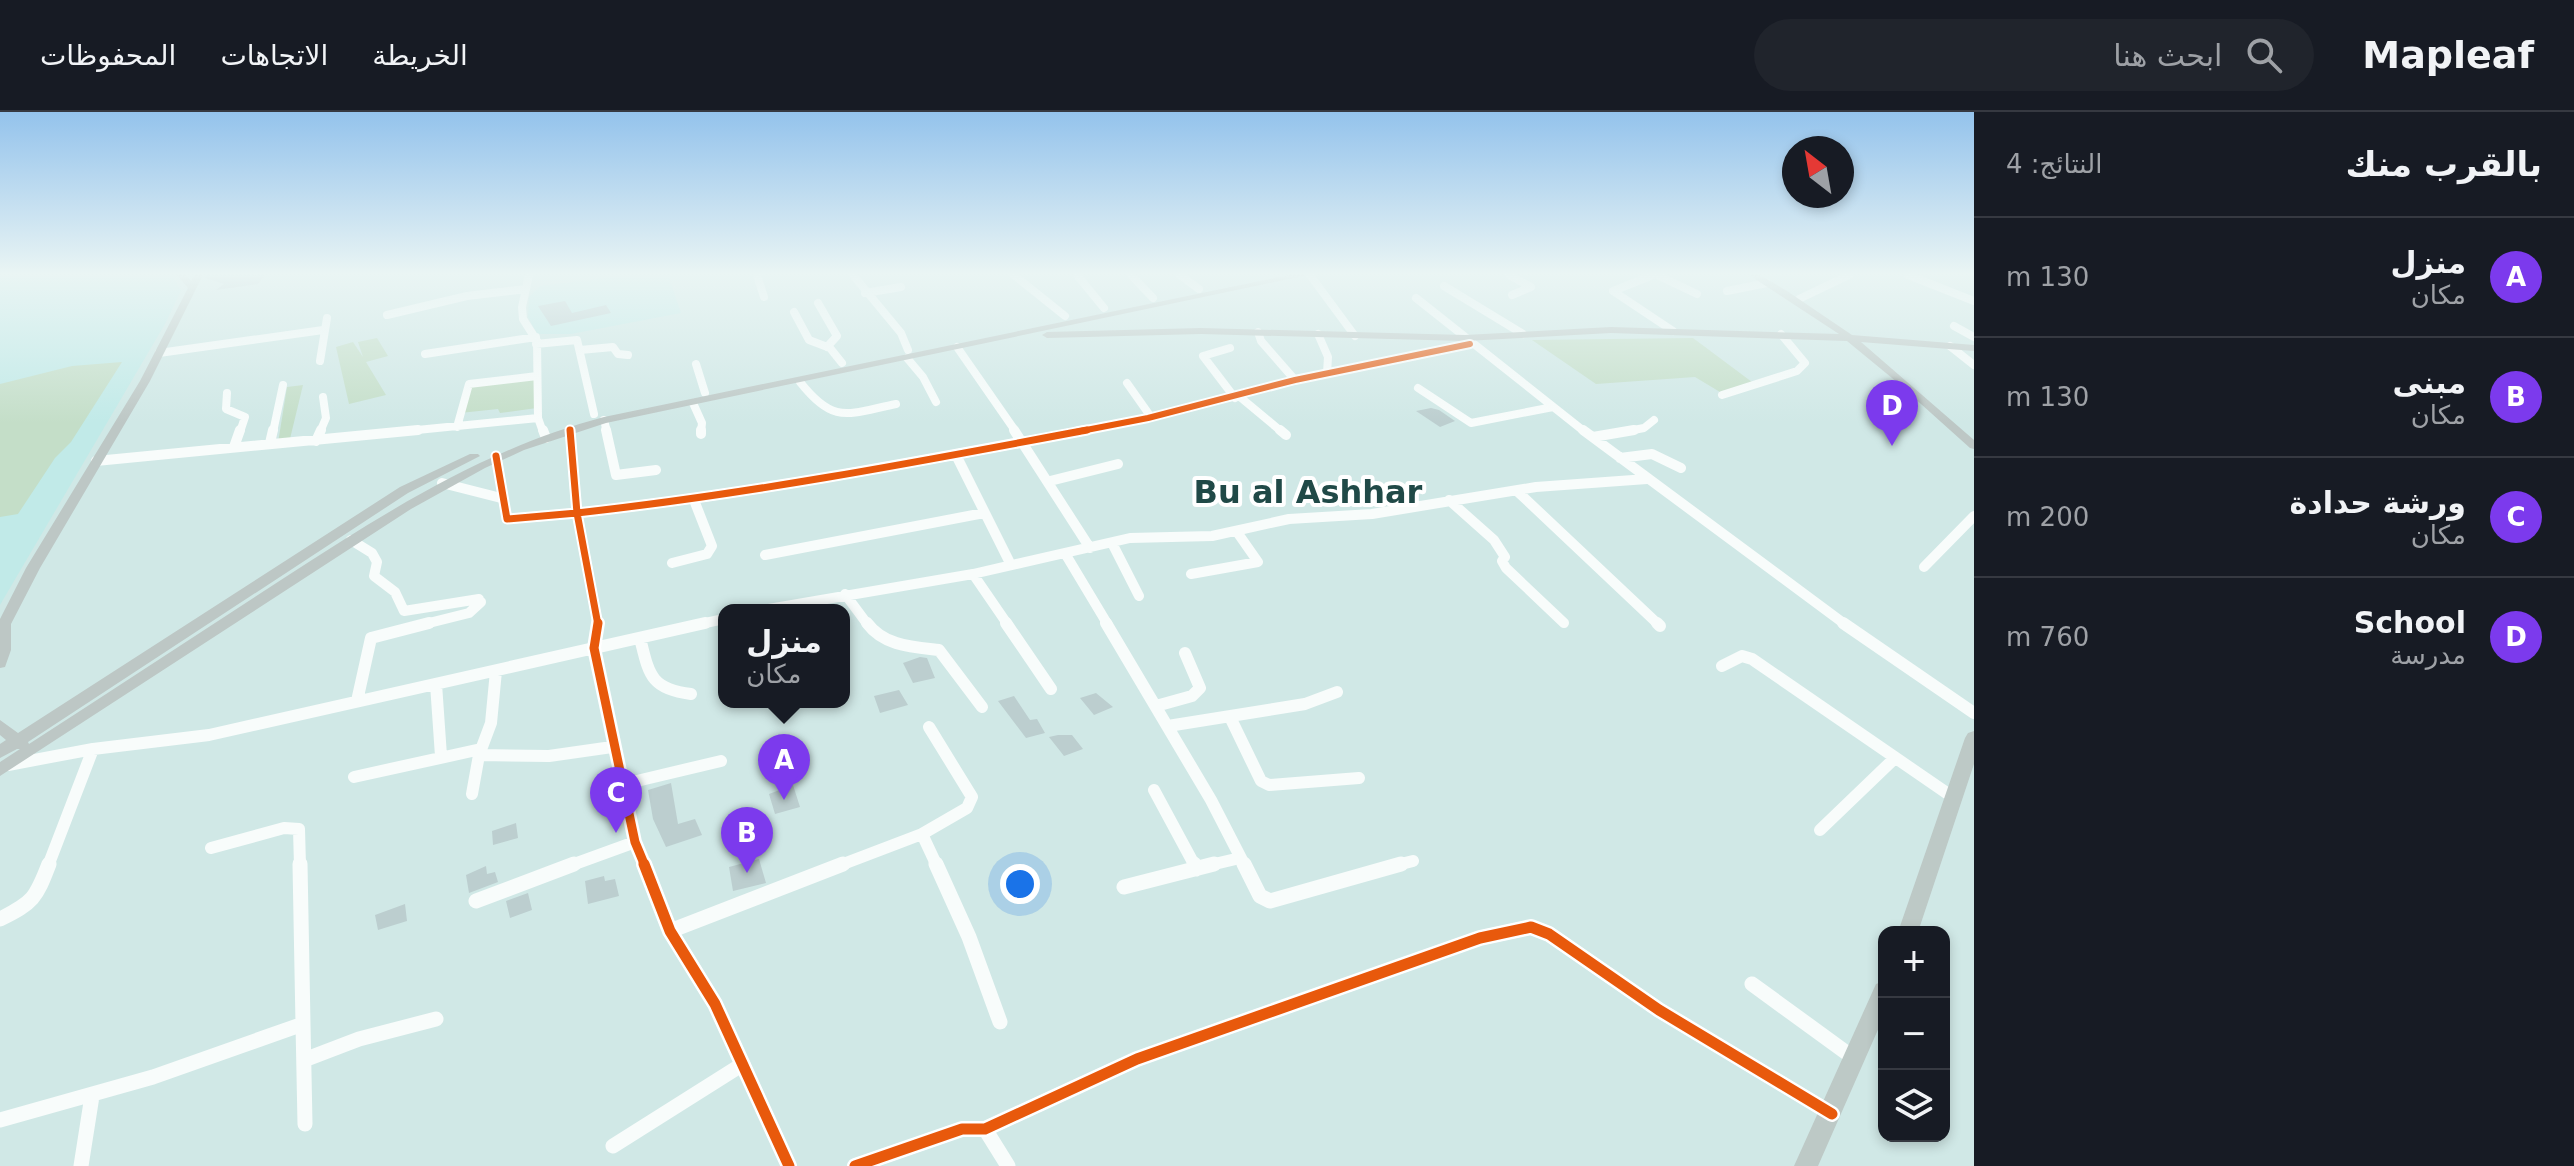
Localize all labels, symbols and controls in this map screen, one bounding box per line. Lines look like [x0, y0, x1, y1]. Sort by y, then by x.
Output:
search box [1754, 19, 2314, 91]
icon: search [2242, 33, 2286, 77]
text: Mapleaf [2362, 33, 2534, 77]
text: ابحث هنا [2113, 38, 2222, 73]
text: المحفوظات [40, 39, 176, 72]
text: الاتجاهات [220, 39, 328, 72]
text: الخريطة [372, 39, 468, 72]
north arrow [1782, 136, 1854, 208]
text: بالقرب منك [2345, 144, 2542, 184]
text: النتائج: 4 [2006, 149, 2102, 179]
text: منزل [2390, 245, 2466, 280]
text: 130 m [2006, 262, 2089, 292]
text: A [2506, 262, 2526, 292]
text: مكان [2411, 280, 2466, 310]
text: مبنى [2393, 365, 2466, 400]
pin: D [1866, 380, 1918, 446]
text: 130 m [2006, 382, 2089, 412]
text: B [2506, 382, 2526, 412]
text: مكان [2411, 400, 2466, 430]
district label: Bu al Ashhar [1194, 473, 1423, 511]
text: ورشة حدادة [2290, 485, 2466, 520]
text: 200 m [2006, 502, 2089, 532]
text: C [2506, 502, 2526, 532]
text: مكان [2411, 520, 2466, 550]
popup [718, 604, 850, 708]
text: School [2354, 605, 2466, 640]
text: 760 m [2006, 622, 2089, 652]
text: D [2505, 622, 2527, 652]
text: منزل [746, 624, 822, 659]
text: مدرسة [2390, 640, 2466, 670]
text: مكان [746, 659, 802, 689]
pin: A [758, 734, 810, 800]
pin: C [590, 767, 642, 833]
pin: B [721, 807, 773, 873]
your location [1000, 864, 1040, 904]
map controls [1878, 926, 1950, 1142]
button: + [1878, 926, 1950, 998]
button: − [1878, 998, 1950, 1070]
button: layers [1878, 1070, 1950, 1142]

